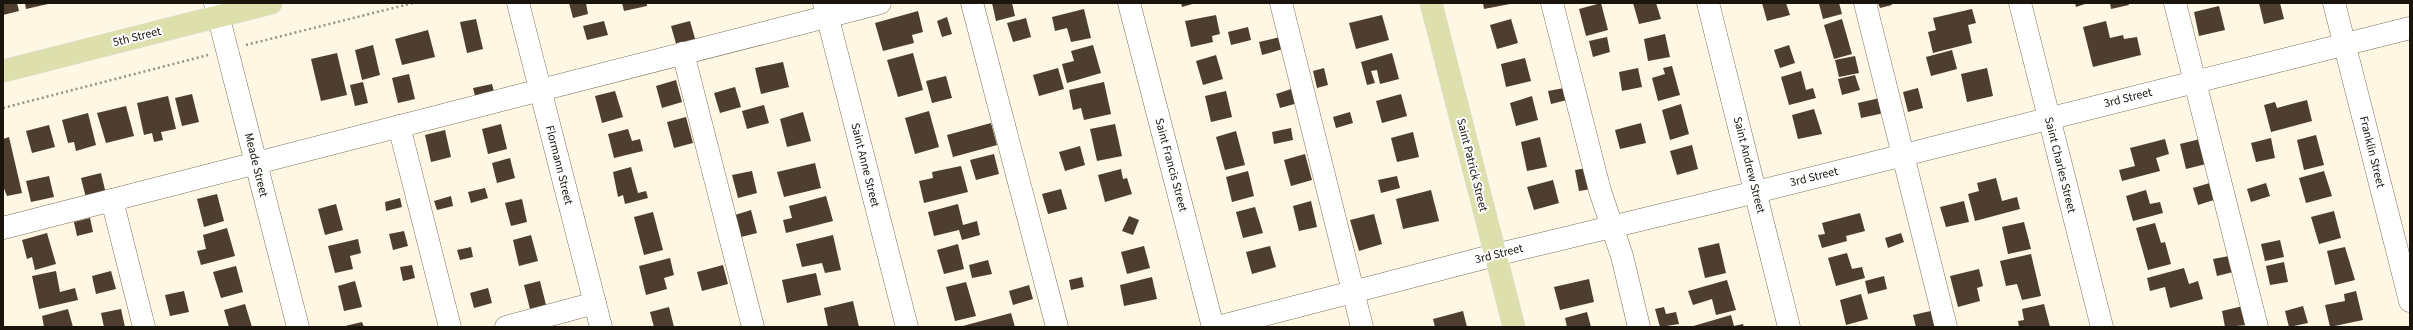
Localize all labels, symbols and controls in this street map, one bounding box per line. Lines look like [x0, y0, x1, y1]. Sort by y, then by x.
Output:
street label: 5th Street [111, 23, 163, 51]
street label: 3rd Street [2102, 84, 2154, 112]
street label: Franklin Street [2355, 114, 2389, 190]
street label: Saint Andrew Street [1729, 115, 1769, 215]
street label: Saint Charles Street [2040, 115, 2080, 215]
street label: Saint Francis Street [1150, 116, 1192, 214]
street label: Saint Patrick Street [1452, 117, 1492, 213]
street label: Saint Anne Street [846, 121, 884, 209]
street label: Flormann Street [541, 124, 577, 206]
street label: Meade Street [240, 131, 272, 199]
street label: 3rd Street [1788, 163, 1840, 191]
street label: 3rd Street [1473, 240, 1525, 268]

